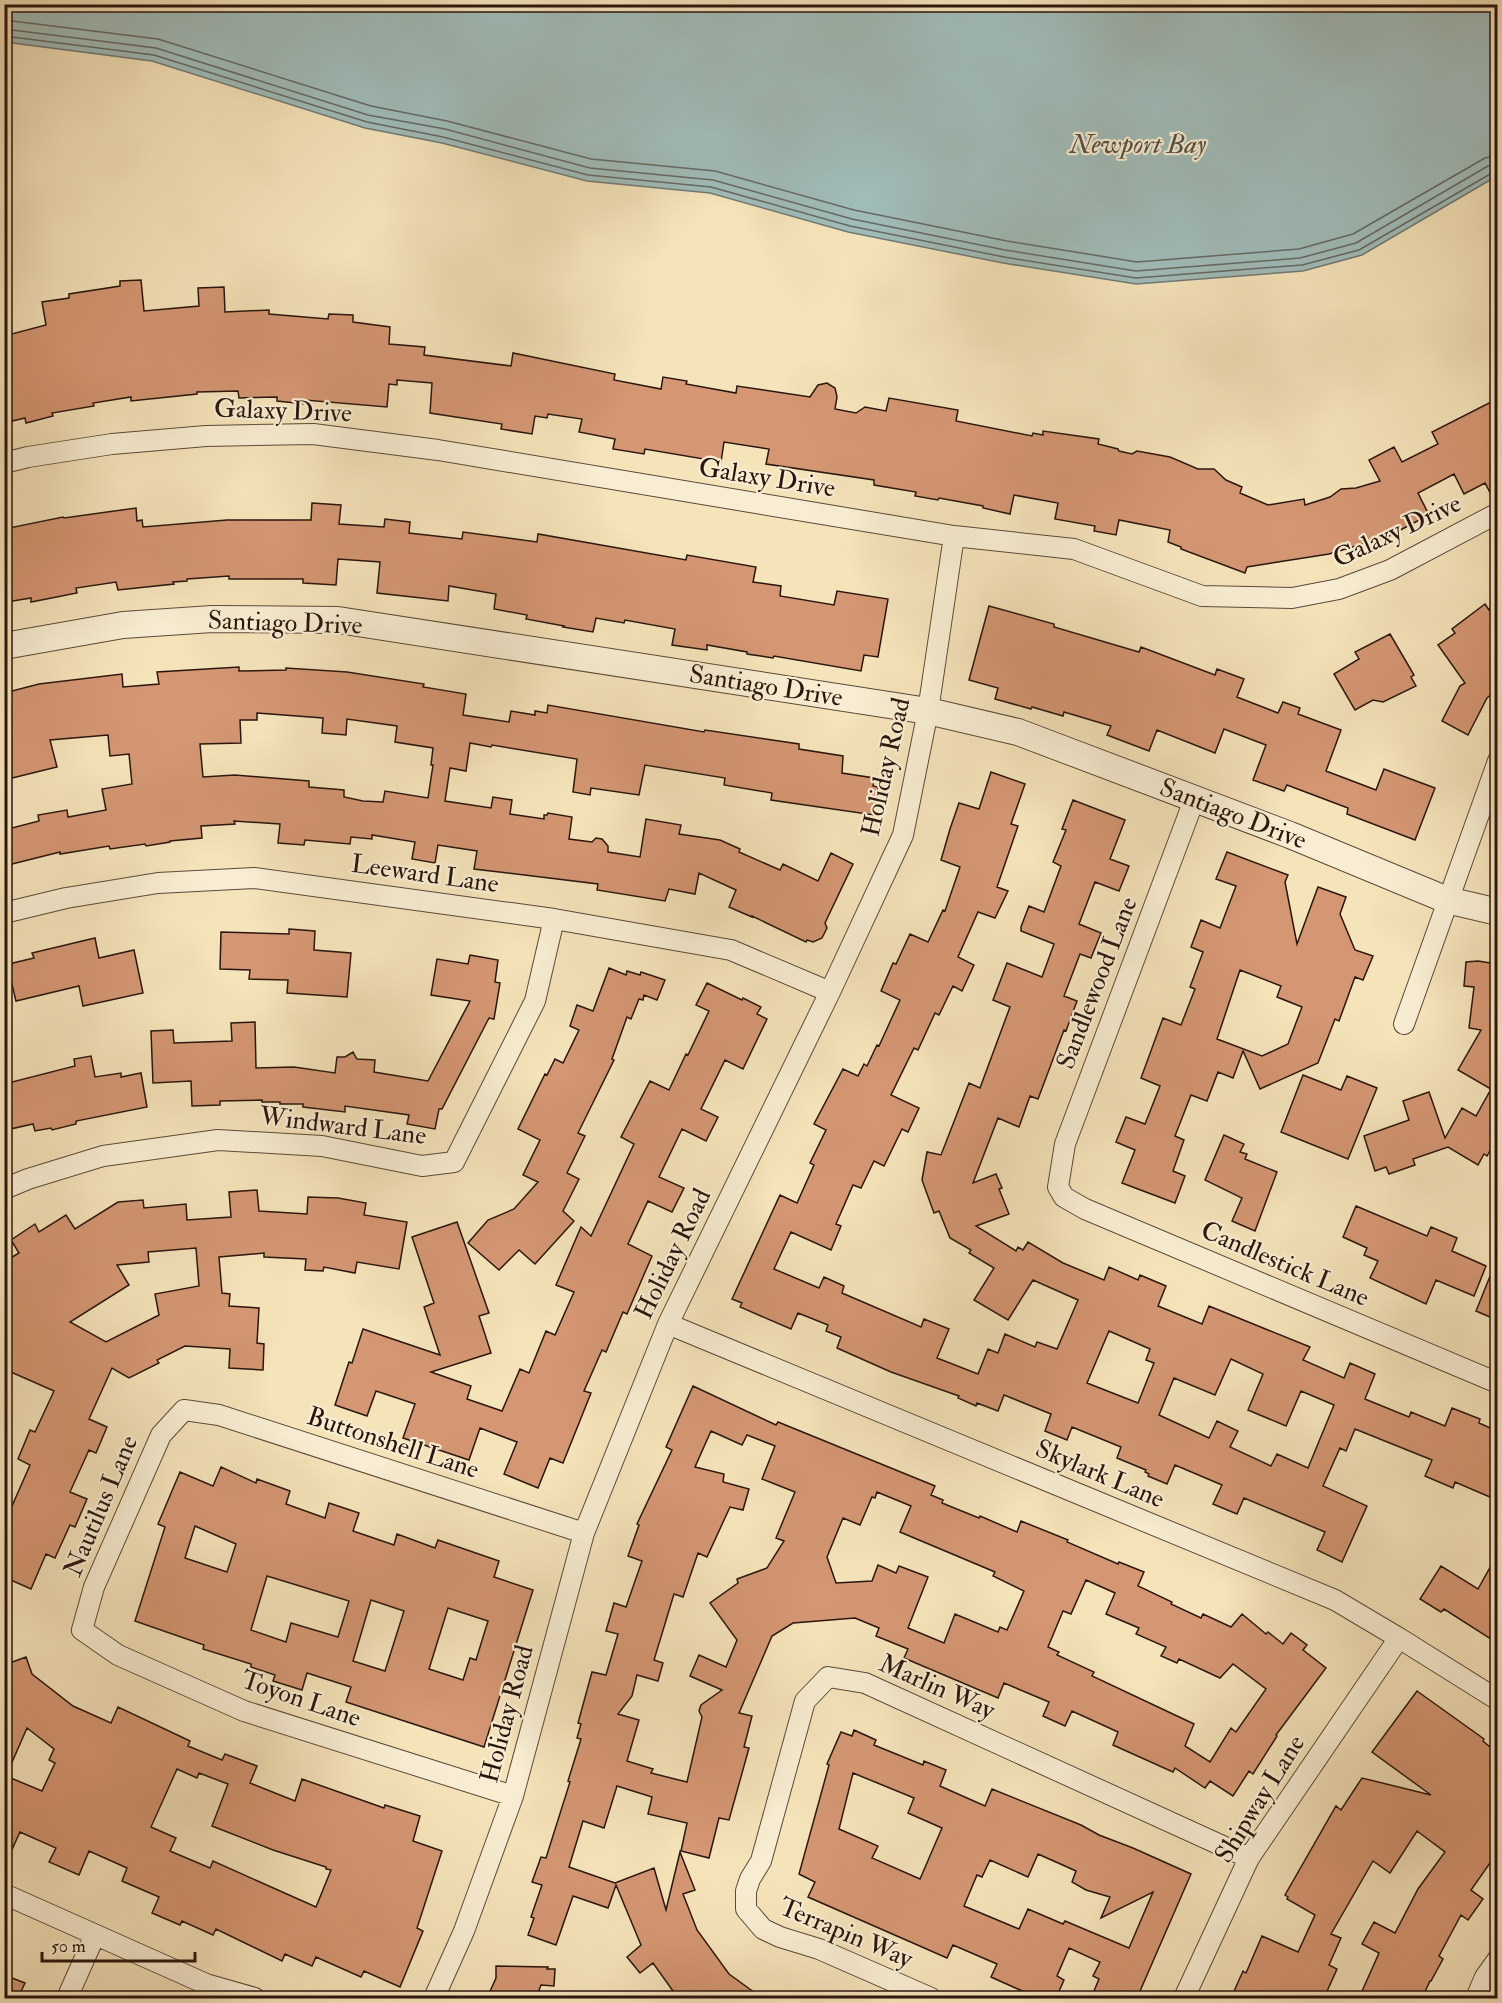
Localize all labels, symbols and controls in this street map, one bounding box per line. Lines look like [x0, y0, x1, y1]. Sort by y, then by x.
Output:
water label: Newport Bay [1068, 128, 1207, 161]
street label: Galaxy Drive [214, 393, 353, 429]
street label: Galaxy Drive [696, 451, 838, 505]
street label: Galaxy Drive [1328, 487, 1466, 575]
street label: Santiago Drive [207, 604, 363, 642]
street label: Santiago Drive [687, 658, 845, 714]
street label: Holiday Road [855, 694, 918, 839]
street label: Santiago Drive [1155, 771, 1311, 857]
street label: Leeward Lane [349, 848, 501, 900]
street label: Sandlewood Lane [1050, 892, 1145, 1074]
street label: Windward Lane [257, 1100, 428, 1152]
street label: Holiday Road [628, 1183, 718, 1325]
street label: Candlestick Lane [1196, 1214, 1374, 1314]
street label: Buttonshell Lane [303, 1400, 483, 1486]
street label: Nautilus Lane [57, 1430, 145, 1581]
street label: Skylark Lane [1031, 1433, 1169, 1516]
street label: Holiday Road [473, 1641, 541, 1786]
street label: Marlin Way [874, 1647, 1001, 1727]
street label: Toyon Lane [237, 1664, 365, 1734]
street label: Shipway Lane [1208, 1729, 1313, 1870]
street label: Terrapin Way [774, 1891, 918, 1977]
scale bar [42, 1925, 195, 1963]
text: 50 m [51, 1935, 86, 1958]

